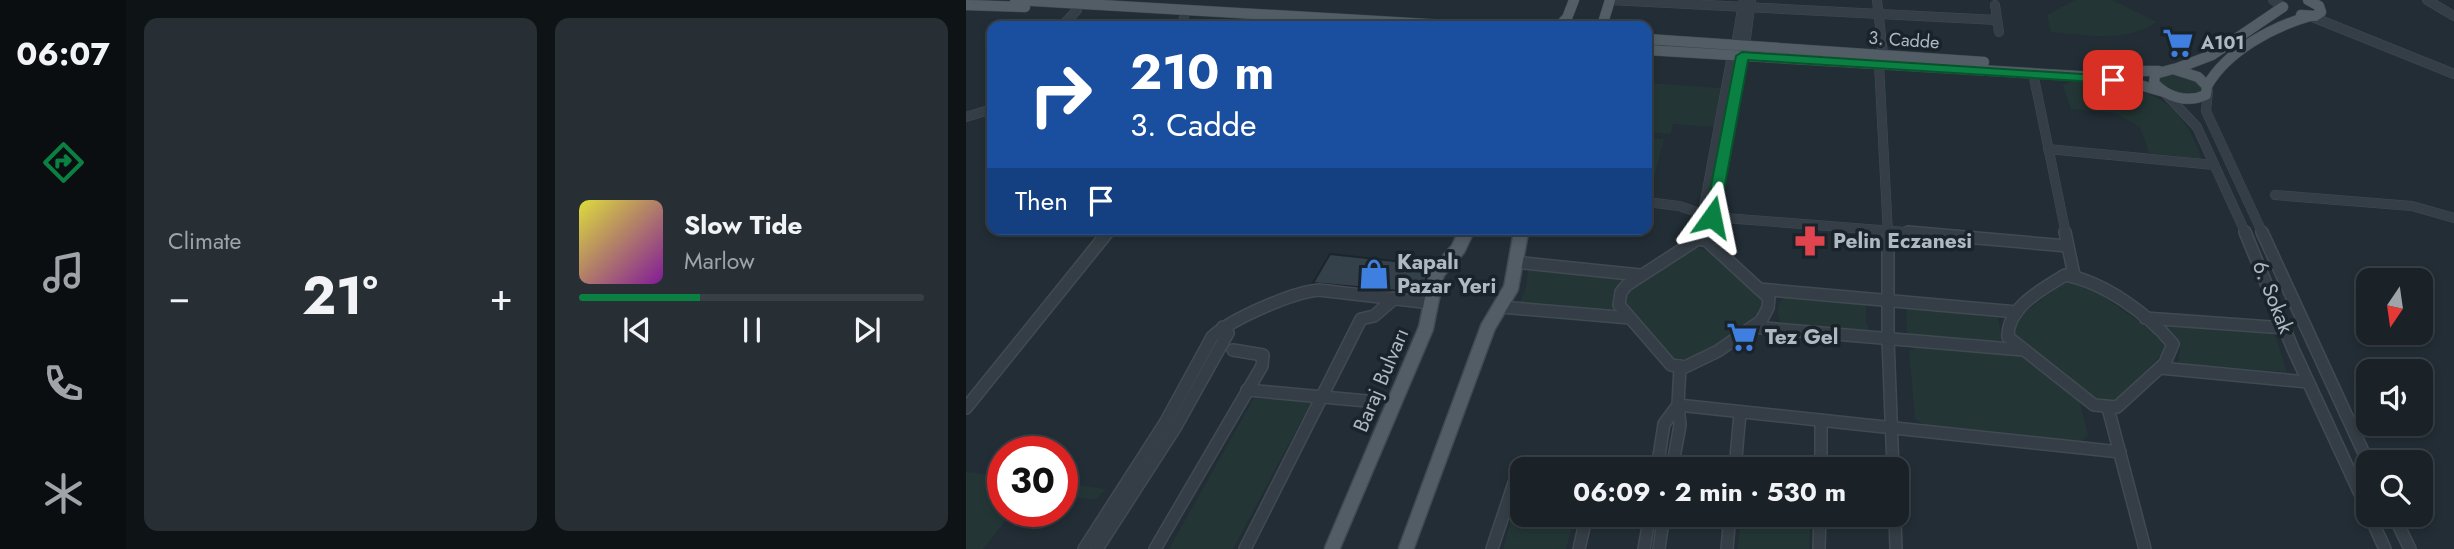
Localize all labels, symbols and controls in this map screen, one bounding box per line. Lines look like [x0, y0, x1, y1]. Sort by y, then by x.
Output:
street label: 3. Cadde [1868, 25, 1940, 55]
supermarket icon: A101 [2161, 26, 2195, 60]
place label: A101 [2200, 30, 2244, 56]
text: 06:07 [16, 31, 110, 77]
text: 210 m [1130, 37, 1274, 107]
icon: right [1015, 49, 1106, 140]
pin [2083, 50, 2143, 110]
icon: arrive [2094, 61, 2132, 99]
text: 3. Cadde [1130, 102, 1256, 148]
icon: directions [39, 138, 88, 187]
position arrow [1675, 180, 1749, 254]
text: Then [1015, 182, 1068, 220]
icon: arrive [1082, 182, 1120, 220]
text: Slow Tide [684, 206, 803, 244]
text: Climate [168, 224, 241, 258]
pharmacy icon: Pelin Eczanesi [1793, 224, 1827, 258]
place label: Pelin Eczanesi [1833, 226, 1972, 256]
text: Marlow [684, 244, 755, 278]
place label: Kapalı Pazar Yeri [1397, 247, 1496, 301]
icon: music [39, 248, 88, 297]
street label: 6. Sokak [2245, 256, 2301, 339]
shop icon: Kapalı Pazar Yeri [1357, 257, 1391, 291]
text: 21° [302, 258, 378, 334]
north arrow [2356, 268, 2432, 345]
map controls [2356, 268, 2433, 527]
text: − [168, 269, 190, 324]
text: + [490, 269, 513, 324]
icon: previous [618, 311, 656, 349]
icon: pause [733, 311, 771, 349]
icon: next [848, 311, 886, 349]
supermarket icon: Tez Gel [1725, 320, 1759, 354]
place label: Tez Gel [1765, 322, 1838, 352]
street label: Baraj Bulvarı [1346, 323, 1416, 437]
icon: phone [39, 359, 88, 408]
button: sound [2356, 359, 2433, 436]
speed limit sign: 30 [987, 436, 1078, 527]
button: search [2356, 450, 2433, 527]
icon: climate [39, 469, 88, 518]
text: 06:09 · 2 min · 530 m [1573, 473, 1846, 511]

